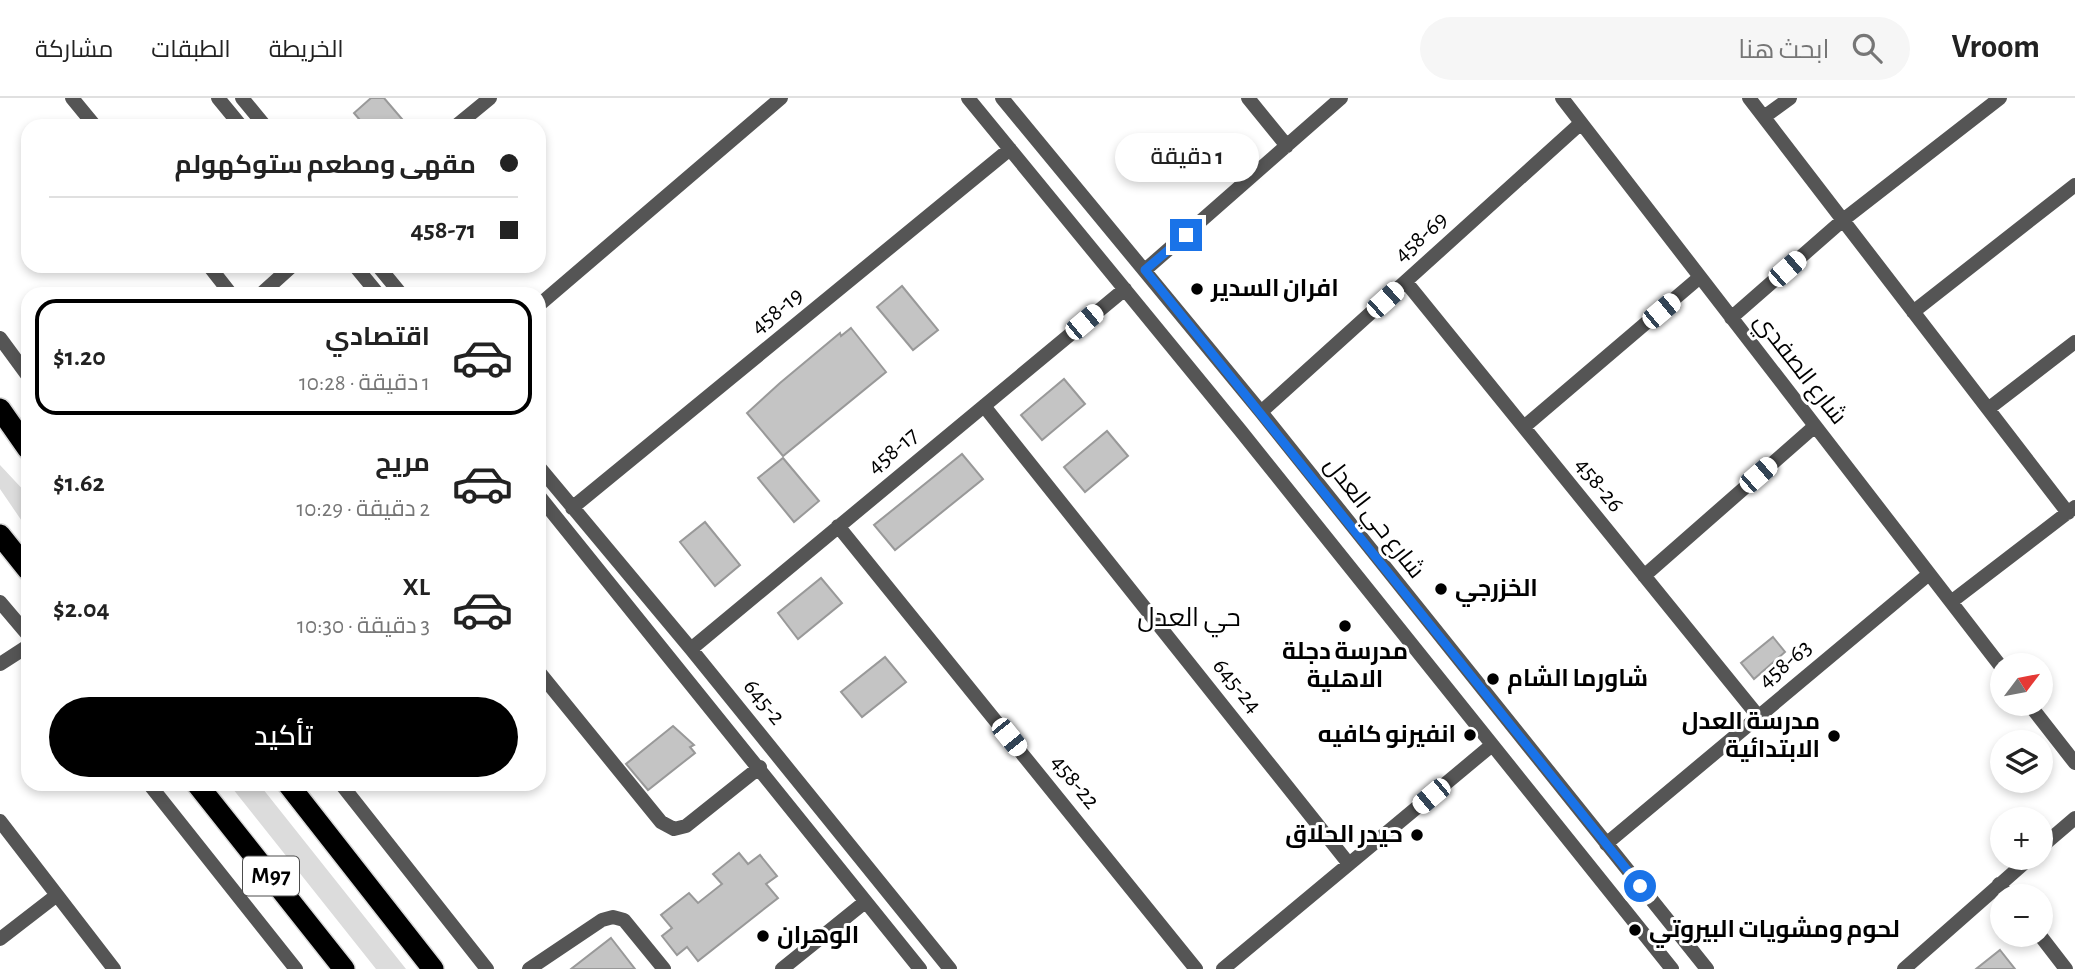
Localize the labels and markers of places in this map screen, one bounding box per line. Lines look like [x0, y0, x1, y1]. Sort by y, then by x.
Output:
place label: افران السدير [1210, 277, 1339, 302]
marker: افران السدير [1189, 281, 1205, 297]
place label: الخزرجي [1455, 577, 1538, 607]
marker: الخزرجي [1433, 581, 1449, 597]
marker: مدرسة دجلة الاهلية [1337, 618, 1353, 634]
place label: مدرسة دجلة الاهلية [1282, 640, 1408, 692]
place label: شاورما الشام [1507, 665, 1648, 694]
marker: شاورما الشام [1485, 671, 1501, 687]
place label: مدرسة العدل الابتدائية [1682, 710, 1820, 762]
place label: انفيرنو كافيه [1318, 723, 1456, 748]
marker: انفيرنو كافيه [1462, 727, 1478, 743]
marker: مدرسة العدل الابتدائية [1826, 728, 1842, 744]
place label: حيدر الحلاق [1285, 823, 1403, 848]
marker: حيدر الحلاق [1409, 827, 1425, 843]
place label: لحوم ومشويات البيروتي [1649, 916, 1900, 948]
marker: لحوم ومشويات البيروتي [1627, 922, 1643, 938]
place label: الوهران [777, 924, 859, 949]
marker: الوهران [755, 928, 771, 944]

